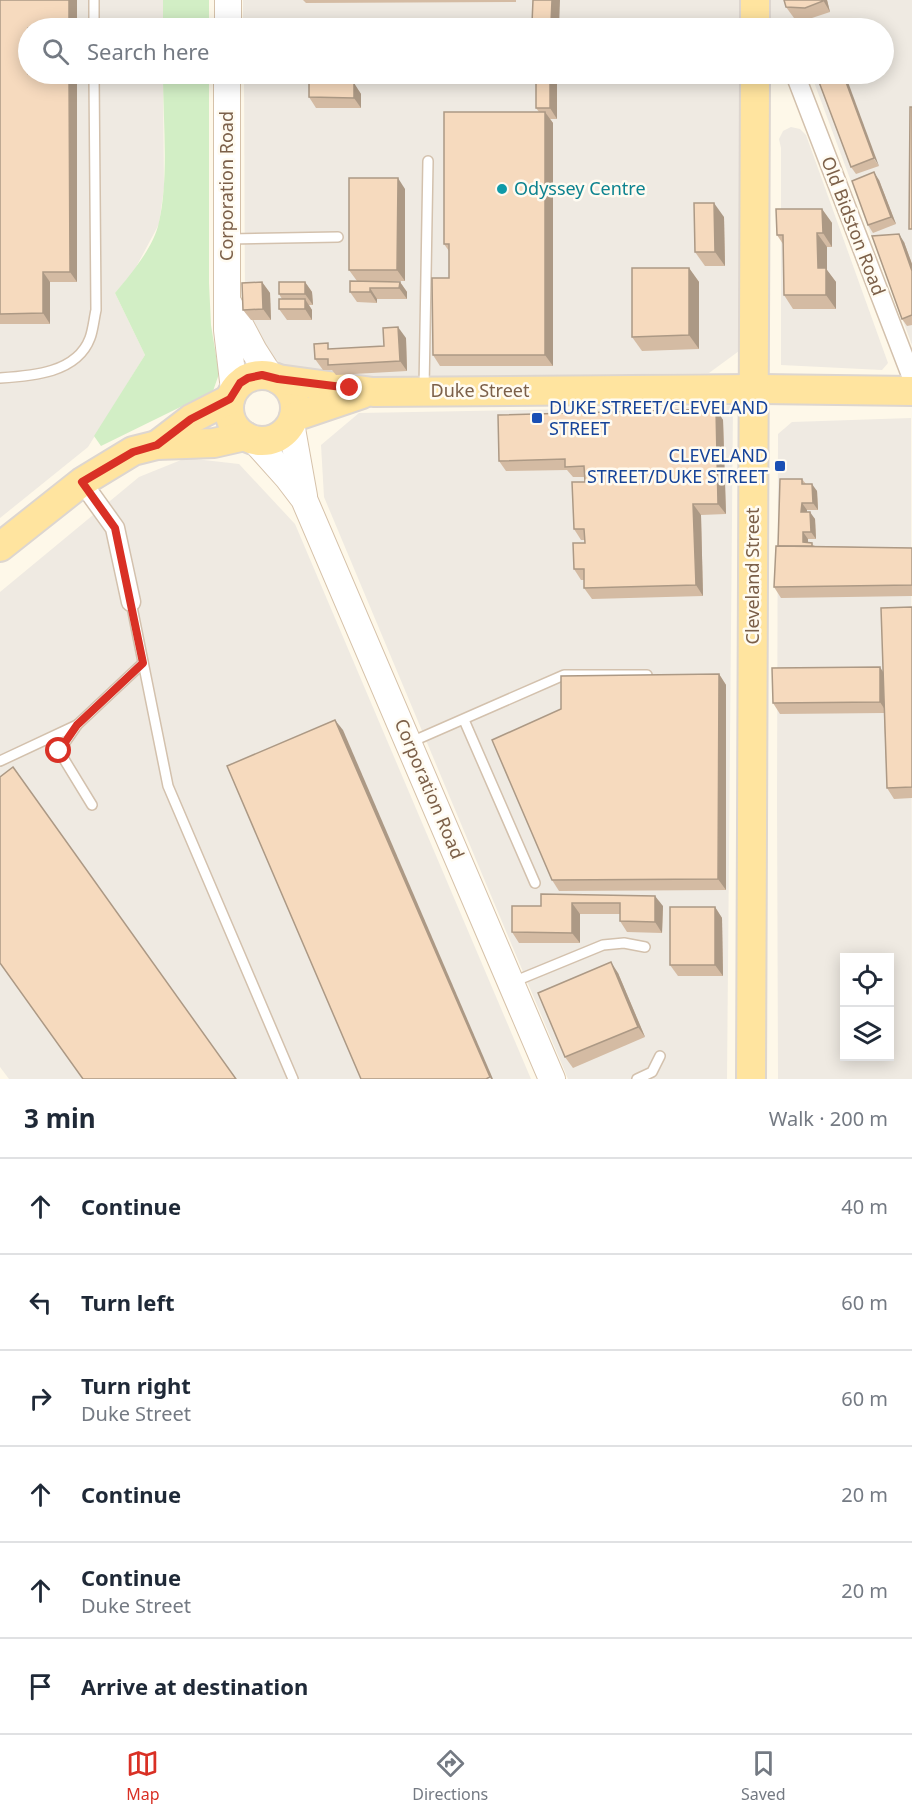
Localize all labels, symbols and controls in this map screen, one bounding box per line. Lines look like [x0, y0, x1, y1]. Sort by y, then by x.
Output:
search box [18, 18, 894, 84]
icon: search [39, 35, 72, 68]
text: Search here [87, 36, 209, 66]
street label: Corporation Road [214, 111, 238, 261]
street label: Old Bidston Road [816, 153, 891, 299]
place label: Odyssey Centre [514, 176, 646, 200]
marker: Odyssey Centre [495, 182, 509, 196]
route end [336, 374, 362, 400]
street label: Duke Street [431, 378, 530, 402]
place label: DUKE STREET/CLEVELAND STREET [549, 395, 768, 440]
marker: DUKE STREET/CLEVELAND STREET [530, 411, 544, 425]
place label: CLEVELAND STREET/DUKE STREET [587, 443, 768, 488]
marker: CLEVELAND STREET/DUKE STREET [773, 459, 787, 473]
street label: Cleveland Street [740, 507, 764, 644]
street label: Corporation Road [390, 715, 470, 862]
route start [45, 737, 71, 763]
map controls [840, 953, 894, 1061]
button: locate [840, 953, 894, 1007]
button: layers [840, 1007, 894, 1061]
text: 3 min [24, 1100, 96, 1136]
text: Walk · 200 m [769, 1105, 888, 1132]
icon: ahead [24, 1190, 57, 1223]
text: Continue [81, 1191, 181, 1221]
text: 40 m [841, 1193, 888, 1220]
icon: left [24, 1286, 57, 1319]
text: Turn left [81, 1287, 175, 1317]
text: 60 m [841, 1289, 888, 1316]
text: Turn right [81, 1370, 191, 1400]
icon: right [24, 1382, 57, 1415]
text: 60 m [841, 1385, 888, 1412]
text: Duke Street [81, 1400, 191, 1427]
icon: ahead [24, 1478, 57, 1511]
text: Continue [81, 1479, 181, 1509]
text: 20 m [841, 1481, 888, 1508]
text: Continue [81, 1562, 181, 1592]
icon: ahead [24, 1574, 57, 1607]
text: 20 m [841, 1577, 888, 1604]
text: Duke Street [81, 1592, 191, 1619]
icon: arrive [24, 1670, 57, 1703]
text: Arrive at destination [81, 1671, 308, 1701]
tab: Map [126, 1747, 160, 1805]
tab: Directions [412, 1747, 488, 1805]
tab: Saved [741, 1747, 786, 1805]

